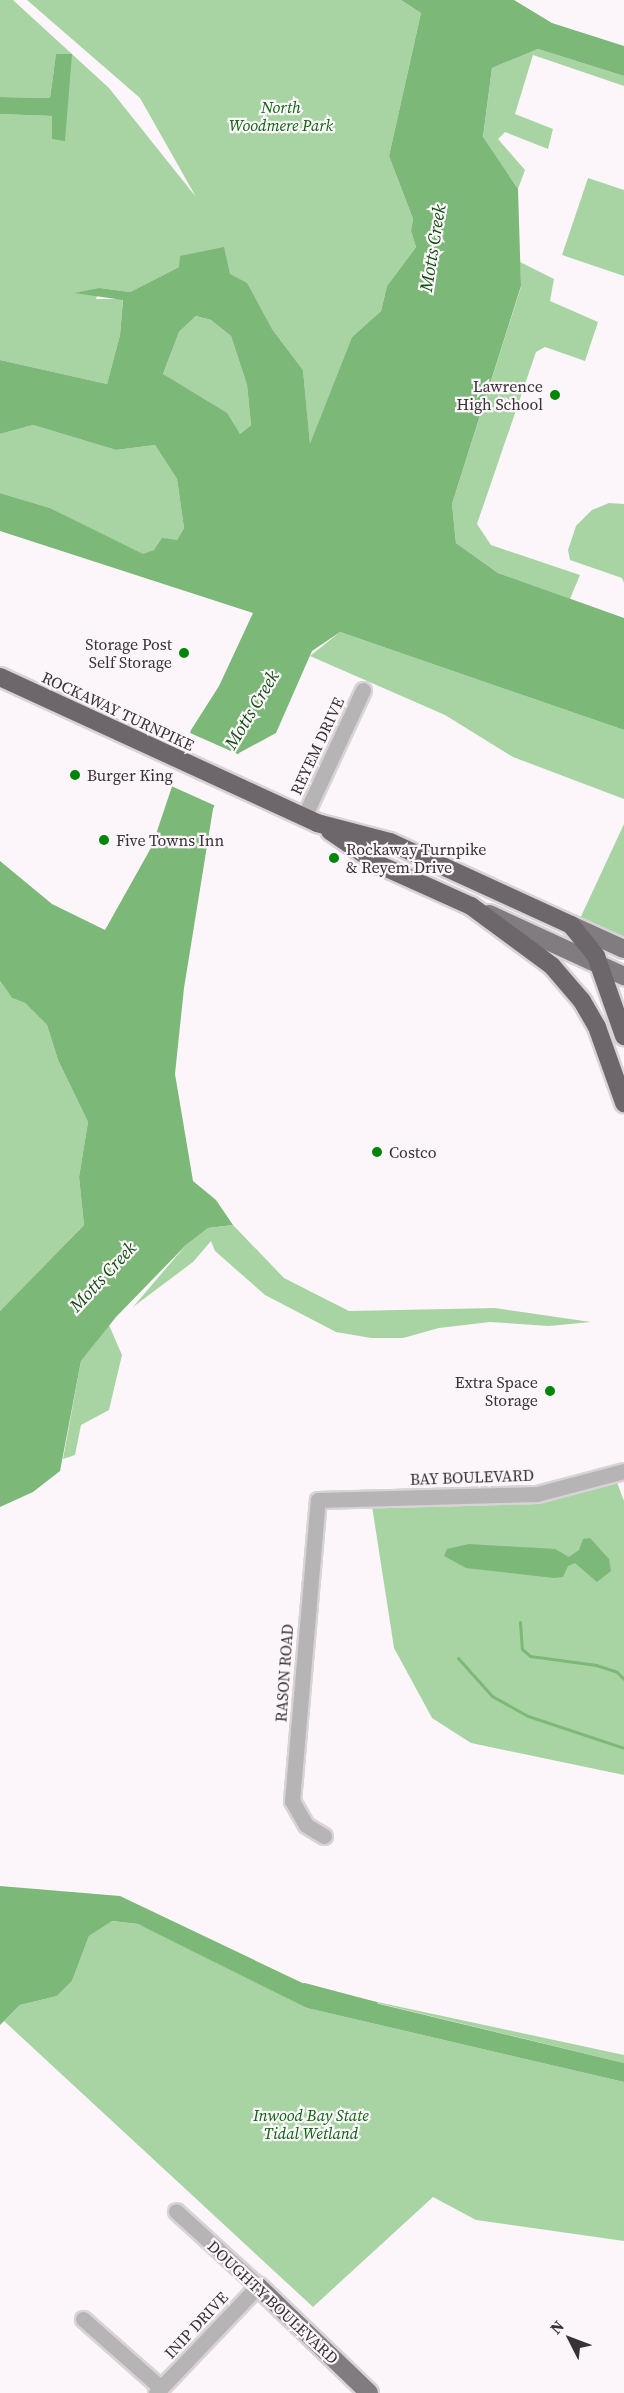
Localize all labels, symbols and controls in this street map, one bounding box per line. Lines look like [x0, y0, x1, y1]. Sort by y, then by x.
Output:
park label: North Woodmere Park [229, 97, 333, 135]
water label: Motts Creek [415, 203, 451, 293]
place label: Lawrence High School [457, 376, 543, 414]
marker: Lawrence High School [548, 388, 562, 402]
place label: Storage Post Self Storage [85, 634, 172, 672]
marker: Storage Post Self Storage [177, 646, 191, 660]
street label: ROCKAWAY TURNPIKE [38, 667, 198, 755]
water label: Motts Creek [220, 667, 284, 753]
street label: REYEM DRIVE [286, 694, 348, 798]
place label: Burger King [87, 765, 173, 785]
marker: Burger King [68, 768, 82, 782]
place label: Five Towns Inn [116, 830, 225, 850]
marker: Five Towns Inn [97, 833, 111, 847]
place label: Rockaway Turnpike & Reyem Drive [346, 839, 487, 877]
marker: Rockaway Turnpike & Reyem Drive [327, 851, 341, 865]
place label: Costco [389, 1142, 437, 1162]
marker: Costco [370, 1145, 384, 1159]
water label: Motts Creek [65, 1238, 141, 1316]
place label: Extra Space Storage [455, 1372, 538, 1410]
marker: Extra Space Storage [543, 1384, 557, 1398]
street label: BAY BOULEVARD [409, 1465, 535, 1489]
street label: RASON ROAD [271, 1623, 297, 1723]
park label: Inwood Bay State Tidal Wetland [253, 2105, 369, 2143]
street label: DOUGHTY BOULEVARD [203, 2236, 343, 2368]
street label: INIP DRIVE [160, 2288, 232, 2362]
north arrow [540, 2309, 600, 2369]
text: N [545, 2315, 569, 2339]

